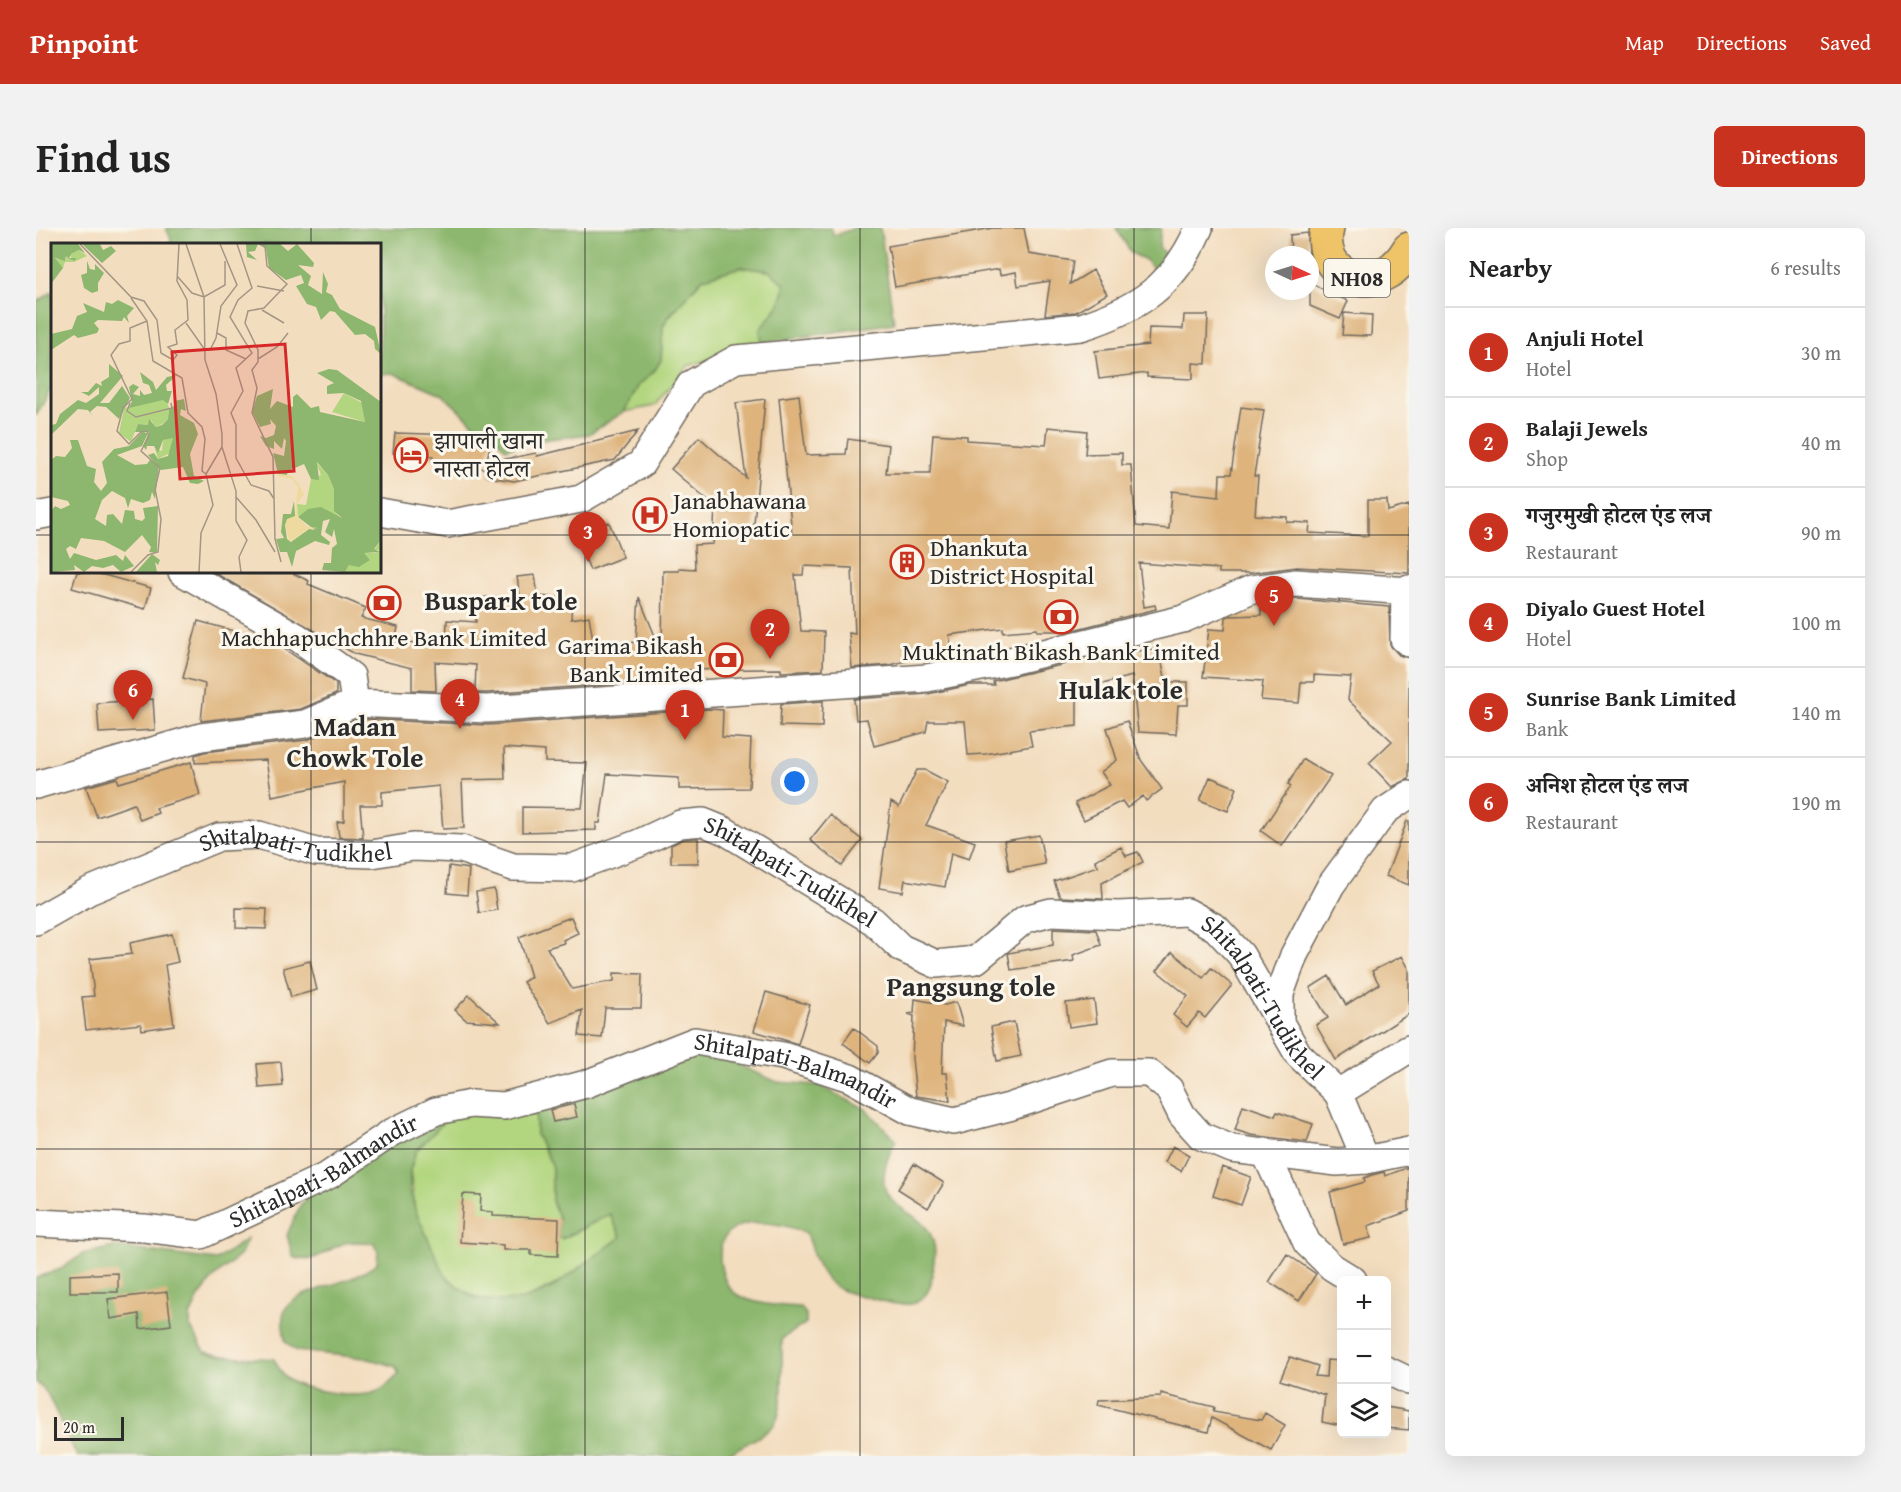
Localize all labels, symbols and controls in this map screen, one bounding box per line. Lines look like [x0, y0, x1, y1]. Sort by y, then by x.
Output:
text: Pinpoint [30, 22, 138, 63]
text: Map [1625, 27, 1664, 58]
text: Directions [1697, 27, 1787, 58]
text: Saved [1820, 27, 1871, 58]
text: Find us [36, 126, 171, 187]
button: Directions [1714, 126, 1865, 187]
inset map [51, 243, 381, 573]
north arrow [1265, 246, 1319, 300]
text: Nearby [1469, 248, 1552, 287]
text: 6 results [1770, 253, 1841, 282]
road number: NH08 [1324, 259, 1390, 297]
text: Anjuli Hotel [1526, 322, 1644, 354]
text: 1 [1483, 338, 1494, 367]
text: 30 m [1801, 338, 1841, 367]
text: Hotel [1526, 354, 1572, 383]
text: Balaji Jewels [1526, 412, 1648, 444]
place label: झापाली खाना नास्ता होटल [433, 423, 545, 486]
text: 2 [1483, 428, 1494, 457]
text: 40 m [1801, 428, 1841, 457]
hotel icon: झापाली खाना नास्ता होटल [393, 437, 429, 473]
text: Shop [1526, 444, 1568, 473]
place label: Janabhawana Homiopatic [670, 483, 807, 546]
hospital icon: Janabhawana Homiopatic [632, 497, 668, 533]
text: गजुरमुखी होटल एंड लज [1526, 499, 1711, 531]
pin: 3 [568, 512, 608, 562]
text: 3 [1483, 518, 1494, 547]
text: 90 m [1801, 518, 1841, 547]
place label: Dhankuta District Hospital [930, 530, 1095, 593]
text: Restaurant [1526, 537, 1618, 566]
building icon: Dhankuta District Hospital [889, 544, 925, 580]
pin: 5 [1254, 576, 1294, 626]
district label: Buspark tole [425, 580, 577, 620]
bank icon: Machhapuchchhre Bank Limited [366, 585, 402, 621]
text: Diyalo Guest Hotel [1526, 592, 1705, 624]
bank icon: Muktinath Bikash Bank Limited [1043, 599, 1079, 635]
text: 4 [1483, 608, 1494, 637]
text: 100 m [1791, 608, 1841, 637]
pin: 2 [750, 610, 790, 659]
place label: Machhapuchchhre Bank Limited [221, 620, 547, 655]
text: Hotel [1526, 624, 1572, 653]
place label: Garima Bikash Bank Limited [558, 628, 704, 691]
place label: Muktinath Bikash Bank Limited [902, 634, 1220, 669]
bank icon: Garima Bikash Bank Limited [708, 642, 744, 678]
district label: Hulak tole [1059, 669, 1183, 709]
pin: 6 [114, 670, 152, 720]
pin: 4 [440, 680, 480, 729]
text: Sunrise Bank Limited [1526, 682, 1736, 714]
pin: 1 [666, 690, 704, 740]
text: 5 [1483, 698, 1494, 727]
text: 140 m [1791, 698, 1841, 727]
district label: Madan Chowk Tole [287, 706, 423, 777]
text: Bank [1526, 714, 1568, 743]
your location [780, 767, 809, 796]
text: अनिश होटल एंड लज [1526, 769, 1688, 801]
text: 6 [1483, 788, 1494, 817]
text: 190 m [1791, 788, 1841, 817]
street label: Shitalpati-Tudikhel [699, 806, 884, 936]
text: Restaurant [1526, 807, 1618, 836]
street label: Shitalpati-Tudikhel [193, 817, 395, 871]
street label: Shitalpati-Tudikhel [1195, 905, 1333, 1088]
district label: Pangsung tole [886, 966, 1056, 1006]
street label: Shitalpati-Balmandir [691, 1023, 904, 1118]
street label: Shitalpati-Balmandir [223, 1104, 424, 1237]
map controls [1337, 1276, 1391, 1438]
button: + [1337, 1276, 1391, 1330]
button: − [1337, 1330, 1391, 1384]
button: layers [1337, 1384, 1391, 1438]
scale bar [54, 1414, 124, 1442]
text: 20 m [63, 1415, 95, 1439]

